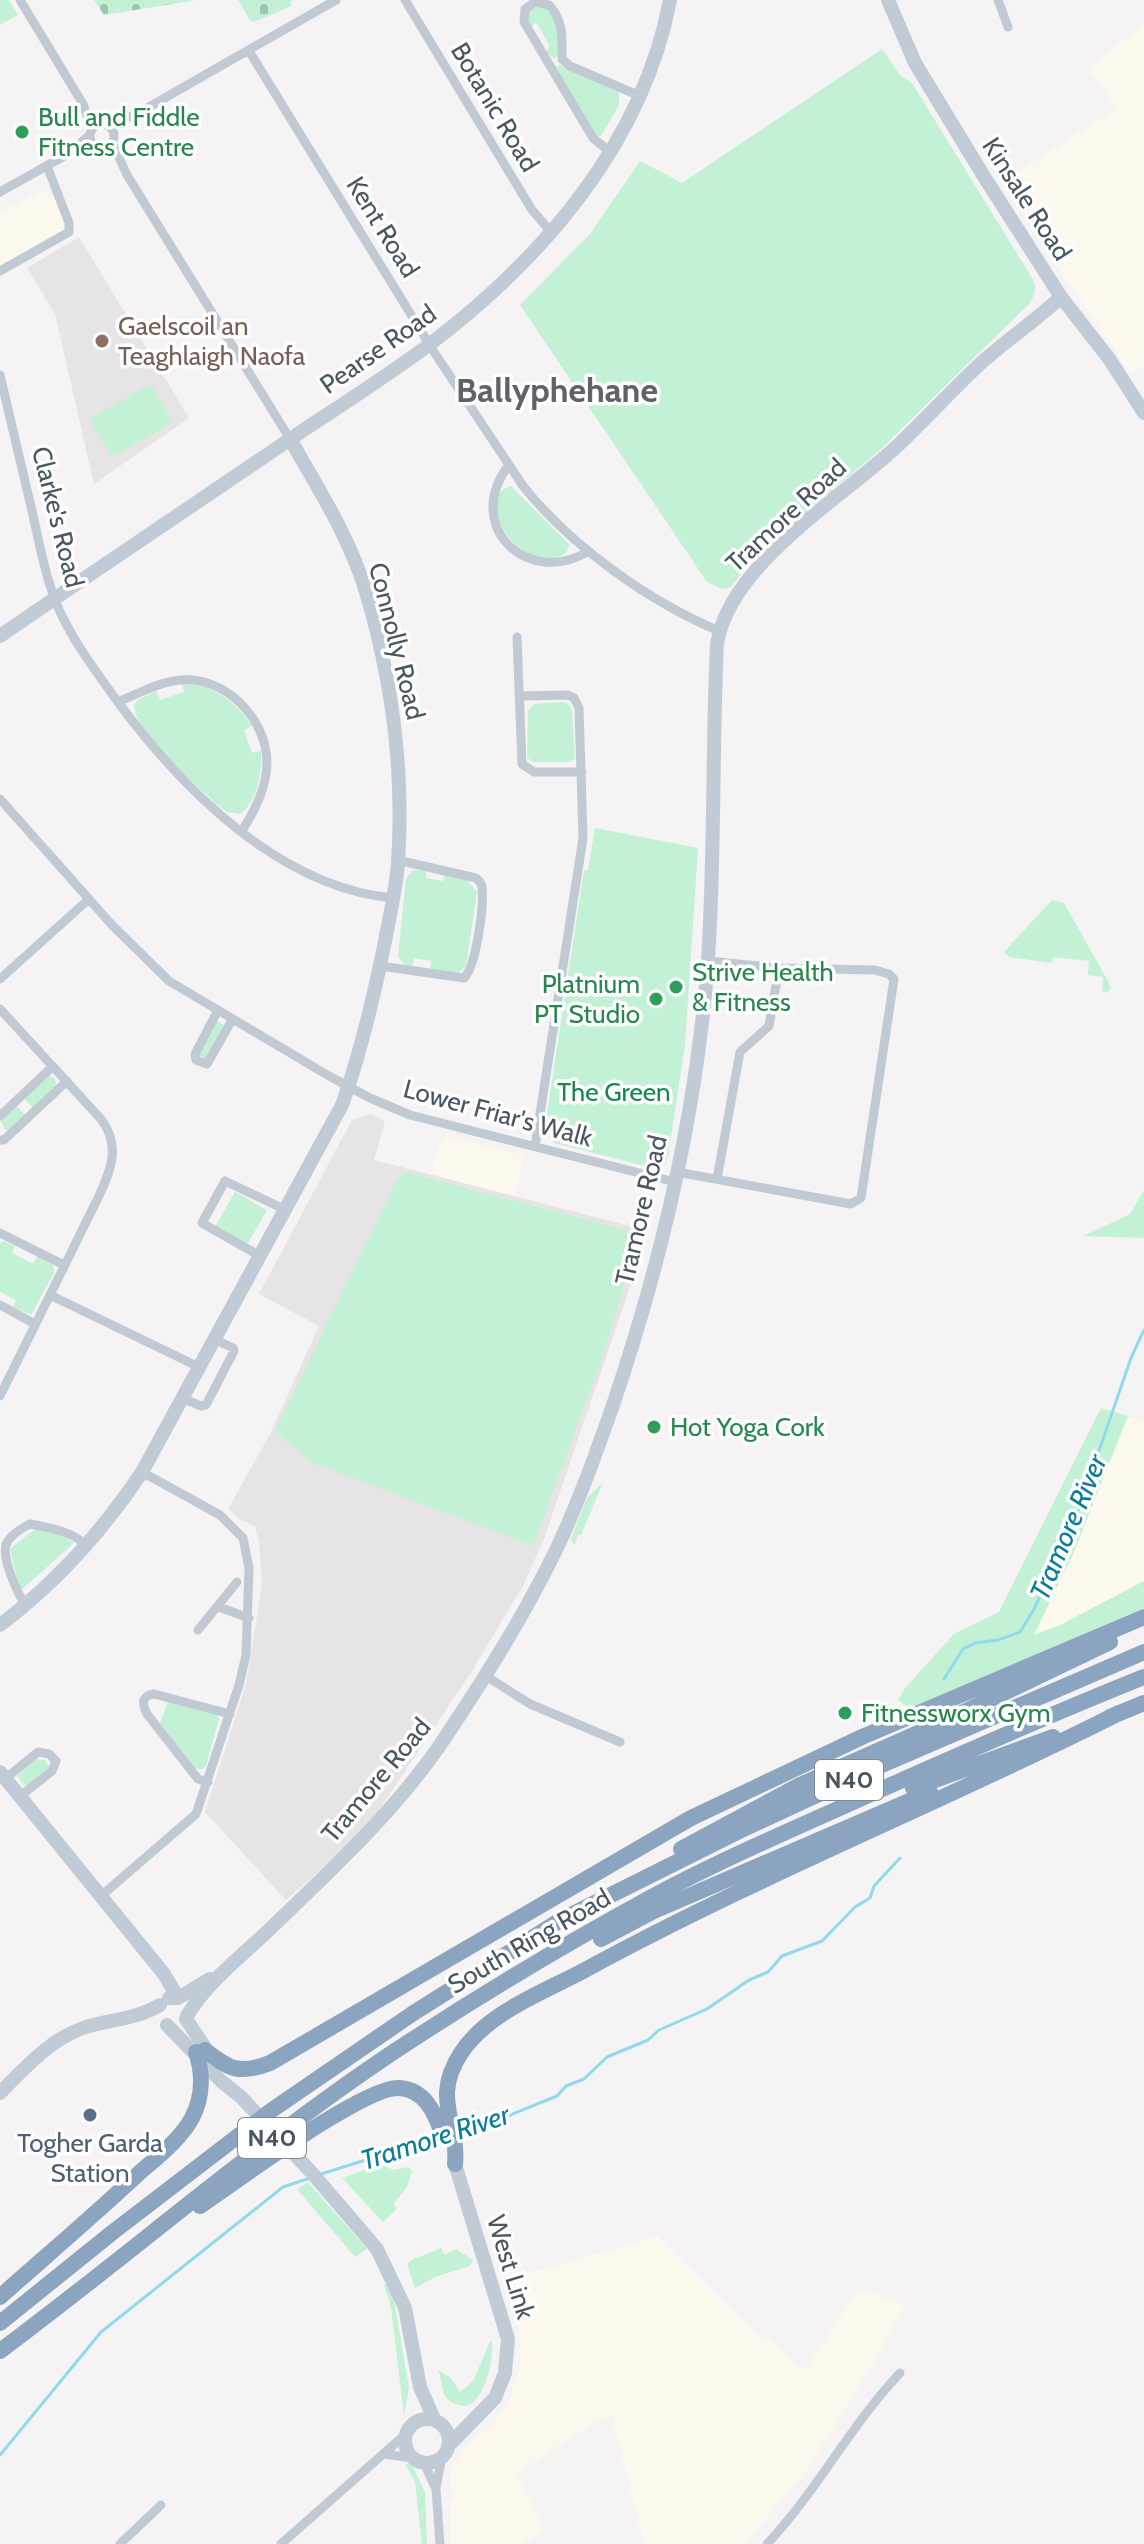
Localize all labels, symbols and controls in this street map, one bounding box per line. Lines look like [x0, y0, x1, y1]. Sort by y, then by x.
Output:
street label: Botanic Road [444, 37, 546, 177]
place label: Bull and Fiddle Fitness Centre [38, 101, 200, 163]
marker: Bull and Fiddle Fitness Centre [13, 123, 31, 141]
street label: Kinsale Road [975, 131, 1079, 267]
street label: Kent Road [340, 171, 426, 283]
street label: Pearse Road [314, 297, 442, 401]
place label: Gaelscoil an Teaghlaigh Naofa [118, 310, 306, 372]
marker: Gaelscoil an Teaghlaigh Naofa [93, 332, 111, 350]
district label: Ballyphehane [456, 369, 658, 411]
street label: Clarke's Road [25, 443, 91, 591]
street label: Tramore Road [719, 451, 853, 579]
street label: Connolly Road [362, 559, 432, 723]
place label: Strive Health & Fitness [692, 956, 834, 1018]
place label: Platnium PT Studio [534, 968, 640, 1030]
marker: Strive Health & Fitness [667, 978, 685, 996]
marker: Platnium PT Studio [647, 990, 665, 1008]
street label: Lower Friar's Walk [400, 1072, 596, 1154]
park label: The Green [557, 1076, 671, 1108]
street label: Tramore Road [608, 1132, 674, 1288]
place label: Hot Yoga Cork [670, 1411, 825, 1443]
marker: Hot Yoga Cork [645, 1418, 663, 1436]
water label: Tramore River [1022, 1448, 1114, 1605]
place label: Fitnessworx Gym [861, 1697, 1051, 1729]
marker: Fitnessworx Gym [836, 1704, 854, 1722]
street label: Tramore Road [315, 1711, 437, 1849]
road number: N40 [815, 1760, 883, 1800]
street label: South Ring Road [442, 1882, 616, 2000]
water label: Tramore River [356, 2096, 515, 2177]
marker: Togher Garda Station [81, 2106, 99, 2124]
road number: N40 [238, 2118, 306, 2158]
place label: Togher Garda Station [17, 2127, 163, 2189]
street label: West Link [480, 2211, 542, 2323]

